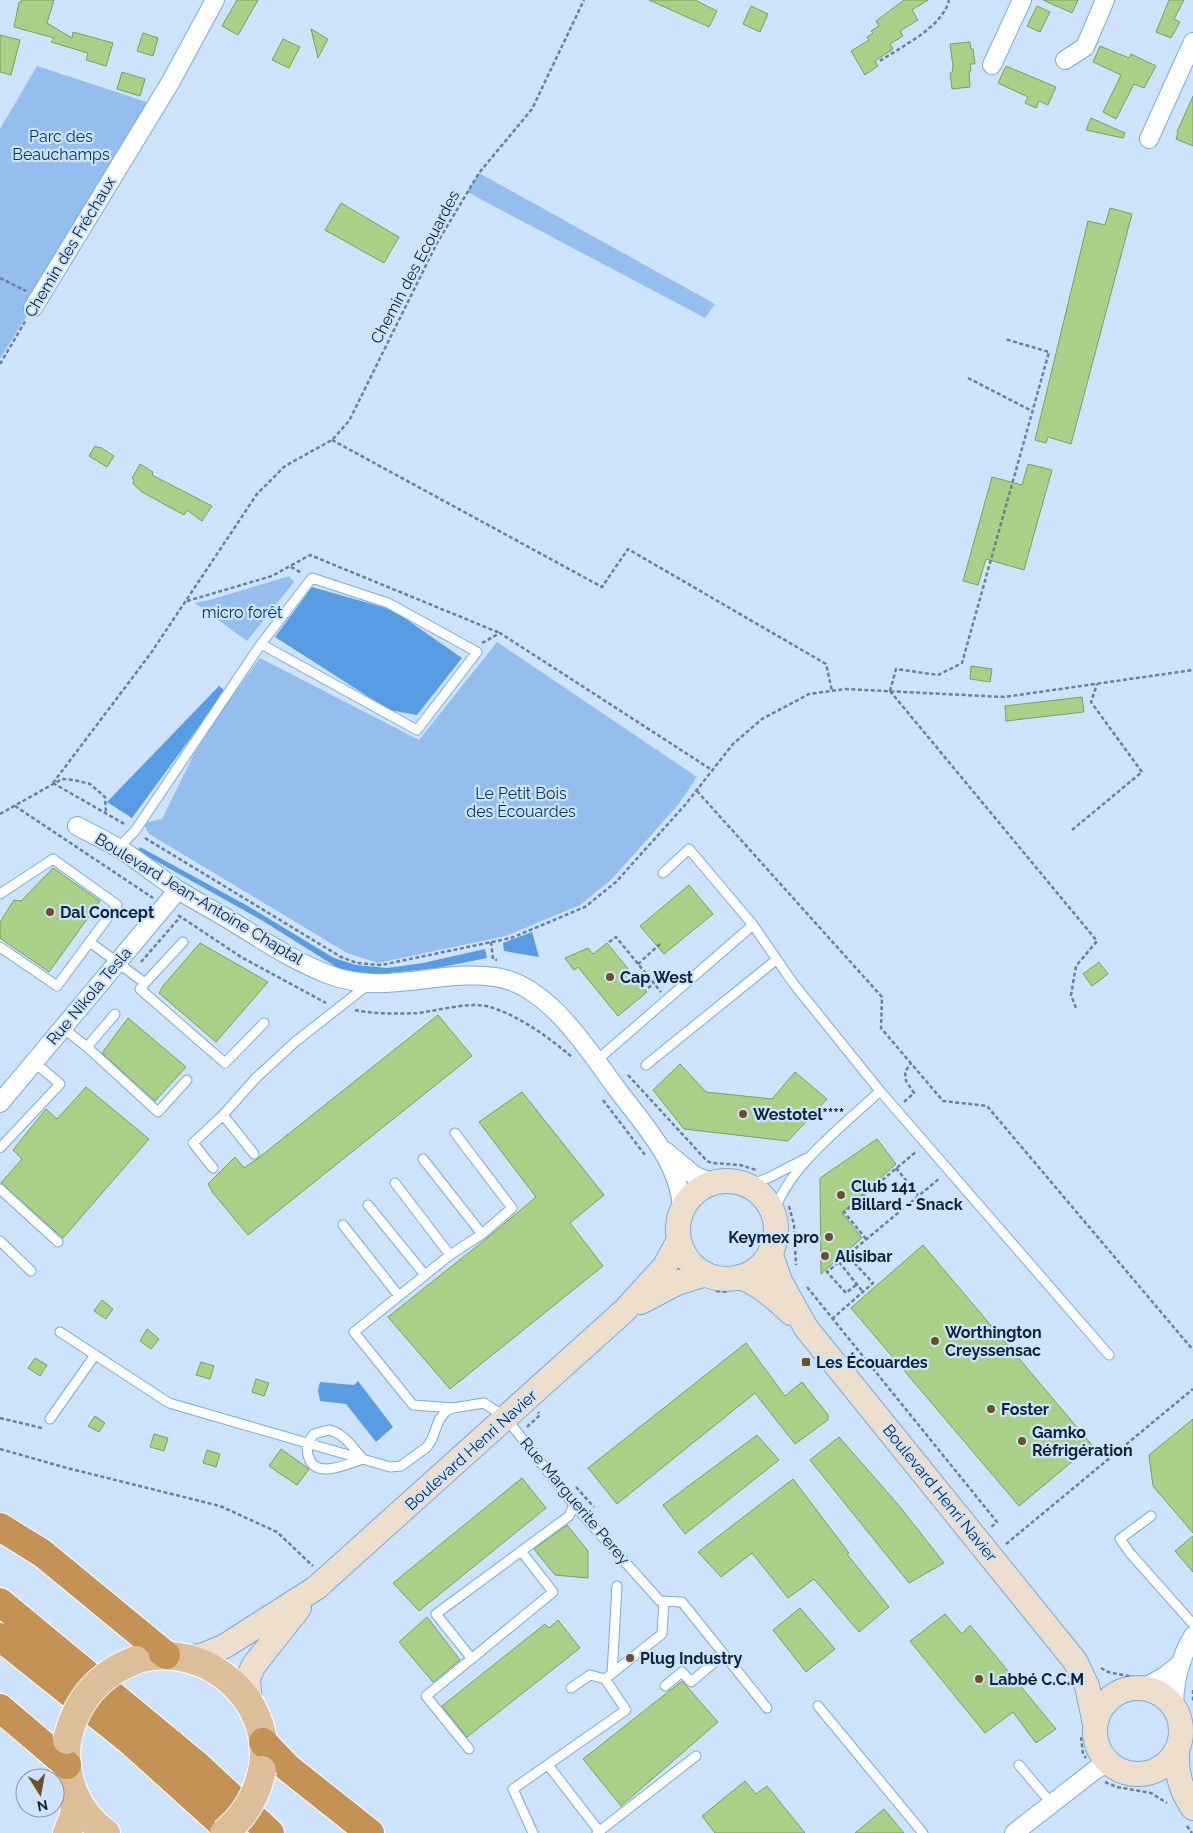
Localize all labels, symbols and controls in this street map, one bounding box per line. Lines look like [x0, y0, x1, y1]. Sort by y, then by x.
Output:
park label: Parc des Beauchamps [12, 127, 110, 164]
street label: Chemin des Fréchaux [21, 173, 119, 321]
street label: Chemin des Ecouardes [367, 187, 464, 347]
park label: micro forêt [202, 603, 283, 622]
park label: Le Petit Bois des Écouardes [466, 784, 576, 821]
street label: Boulevard Jean-Antoine Chaptal [92, 829, 307, 969]
place label: Dal Concept [60, 903, 154, 922]
marker: Dal Concept [44, 906, 56, 918]
street label: Rue Nikola Tesla [43, 943, 135, 1049]
place label: Cap West [620, 968, 693, 987]
marker: Cap West [604, 971, 616, 983]
place label: Westotel**** [753, 1105, 844, 1124]
marker: Westotel**** [737, 1108, 749, 1120]
place label: Club 141 Billard - Snack [851, 1177, 963, 1214]
marker: Club 141 Billard - Snack [835, 1189, 847, 1201]
place label: Keymex pro [728, 1228, 819, 1247]
marker: Keymex pro [823, 1231, 835, 1243]
place label: Alisibar [835, 1247, 892, 1266]
marker: Alisibar [819, 1250, 831, 1262]
place label: Worthington Creyssensac [945, 1323, 1042, 1360]
marker: Worthington Creyssensac [929, 1335, 941, 1347]
place label: Les Écouardes [816, 1352, 928, 1372]
marker: Les Écouardes [800, 1356, 812, 1368]
street label: Boulevard Henri Navier [401, 1385, 541, 1514]
place label: Foster [1001, 1400, 1049, 1419]
marker: Foster [985, 1403, 997, 1415]
street label: Boulevard Henri Navier [879, 1421, 1001, 1566]
place label: Gamko Réfrigération [1032, 1423, 1133, 1460]
street label: Rue Marguerite Perey [516, 1433, 634, 1569]
marker: Gamko Réfrigération [1016, 1435, 1028, 1447]
place label: Plug Industry [640, 1649, 743, 1668]
marker: Plug Industry [624, 1652, 636, 1664]
place label: Labbé C.C.M [989, 1670, 1084, 1689]
marker: Labbé C.C.M [973, 1673, 985, 1685]
north arrow [15, 1768, 65, 1818]
text: N [36, 1797, 49, 1815]

